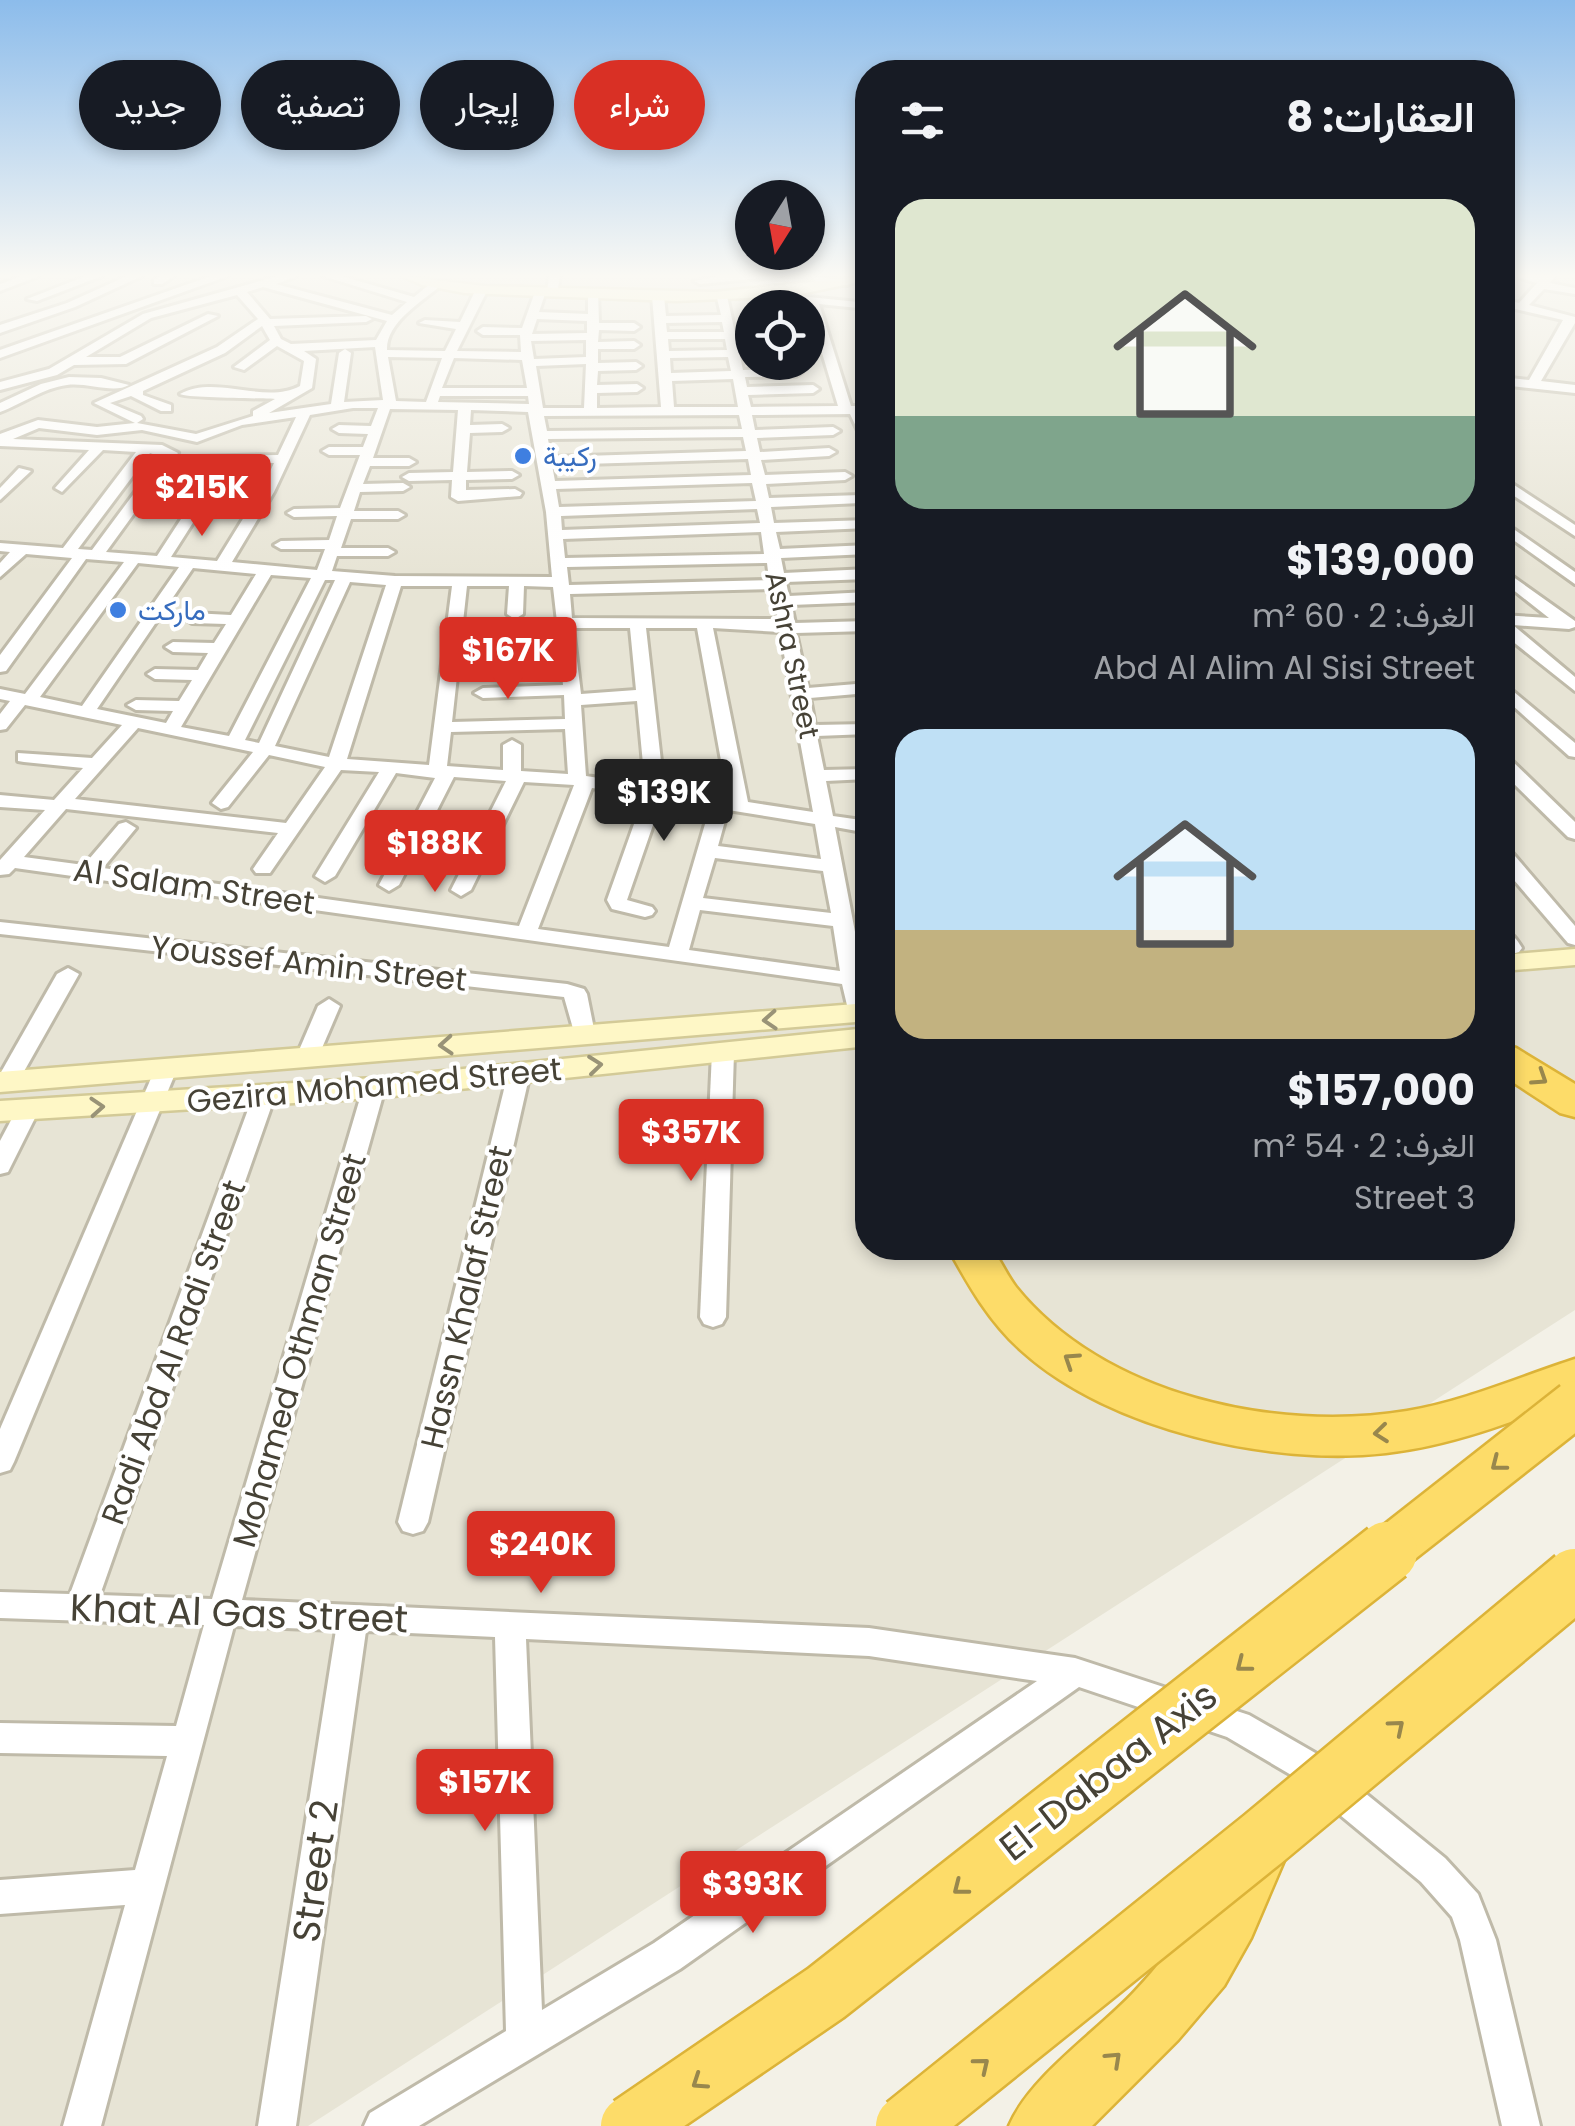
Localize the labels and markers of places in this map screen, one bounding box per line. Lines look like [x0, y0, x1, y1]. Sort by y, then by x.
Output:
place label: ركيبة [543, 437, 597, 476]
marker: ركيبة [512, 445, 534, 467]
pin: $215K [132, 454, 272, 539]
place label: ماركت [138, 591, 206, 630]
marker: ماركت [107, 599, 129, 621]
pin: $167K [438, 617, 578, 702]
pin: $139K [594, 759, 734, 844]
pin: $188K [365, 810, 505, 895]
pin: $357K [621, 1099, 761, 1184]
pin: $240K [471, 1511, 611, 1596]
pin: $157K [415, 1749, 555, 1834]
pin: $393K [683, 1851, 823, 1936]

